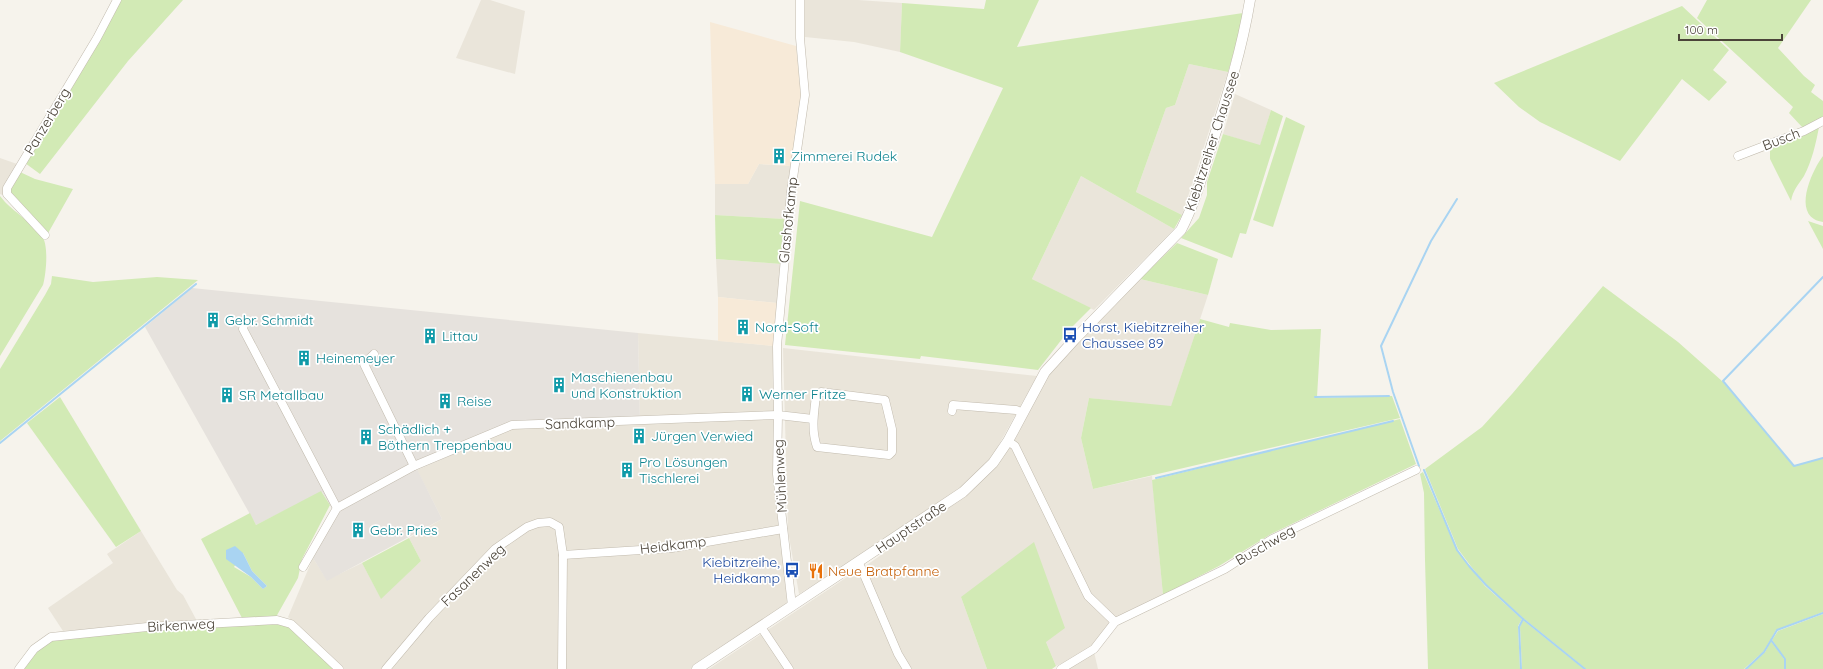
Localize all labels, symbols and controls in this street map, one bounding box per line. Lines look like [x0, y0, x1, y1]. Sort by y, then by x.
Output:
scale bar [1679, 16, 1782, 42]
text: 100 m [1685, 22, 1718, 37]
street label: Kiebitzreiher Chaussee [1181, 68, 1243, 214]
street label: Panzerberg [20, 84, 74, 158]
street label: Busch [1760, 124, 1802, 154]
building icon: Zimmerei Rudek [770, 147, 788, 165]
place label: Zimmerei Rudek [791, 147, 897, 165]
street label: Glashofkamp [775, 176, 801, 264]
building icon: Gebr. Schmidt [204, 311, 222, 329]
place label: Gebr. Schmidt [225, 311, 314, 329]
building icon: Nord-Soft [734, 318, 752, 336]
place label: Nord-Soft [755, 318, 819, 336]
place label: Horst, Kiebitzreiher Chaussee 89 [1082, 318, 1205, 352]
bus stop icon: Horst, Kiebitzreiher Chaussee 89 [1061, 326, 1079, 344]
building icon: Littau [421, 327, 439, 345]
place label: Littau [442, 327, 478, 345]
building icon: Heinemeyer [295, 349, 313, 367]
place label: Heinemeyer [316, 349, 395, 367]
place label: Maschienenbau und Konstruktion [571, 368, 682, 402]
building icon: Maschienenbau und Konstruktion [550, 376, 568, 394]
building icon: Werner Fritze [738, 385, 756, 403]
place label: Werner Fritze [759, 385, 846, 403]
building icon: SR Metallbau [218, 386, 236, 404]
place label: SR Metallbau [239, 386, 324, 404]
building icon: Reise [436, 392, 454, 410]
place label: Reise [457, 392, 492, 410]
street label: Sandkamp [545, 413, 615, 433]
place label: Schädlich + Böthern Treppenbau [378, 420, 512, 454]
building icon: Jürgen Verwied [630, 427, 648, 445]
place label: Jürgen Verwied [651, 427, 753, 445]
building icon: Schädlich + Böthern Treppenbau [357, 428, 375, 446]
street label: Mühlenweg [769, 439, 791, 513]
place label: Pro Lösungen Tischlerei [639, 453, 728, 487]
building icon: Pro Lösungen Tischlerei [618, 461, 636, 479]
street label: Hauptstraße [872, 497, 950, 557]
building icon: Gebr. Pries [349, 521, 367, 539]
place label: Gebr. Pries [370, 521, 438, 539]
street label: Buschweg [1232, 521, 1298, 569]
street label: Heidkamp [639, 532, 707, 558]
street label: Fasanenweg [437, 540, 509, 610]
place label: Kiebitzreihe, Heidkamp [702, 553, 780, 587]
bus stop icon: Kiebitzreihe, Heidkamp [783, 561, 801, 579]
restaurant icon: Neue Bratpfanne [807, 562, 825, 580]
place label: Neue Bratpfanne [828, 562, 940, 580]
street label: Birkenweg [147, 614, 215, 636]

